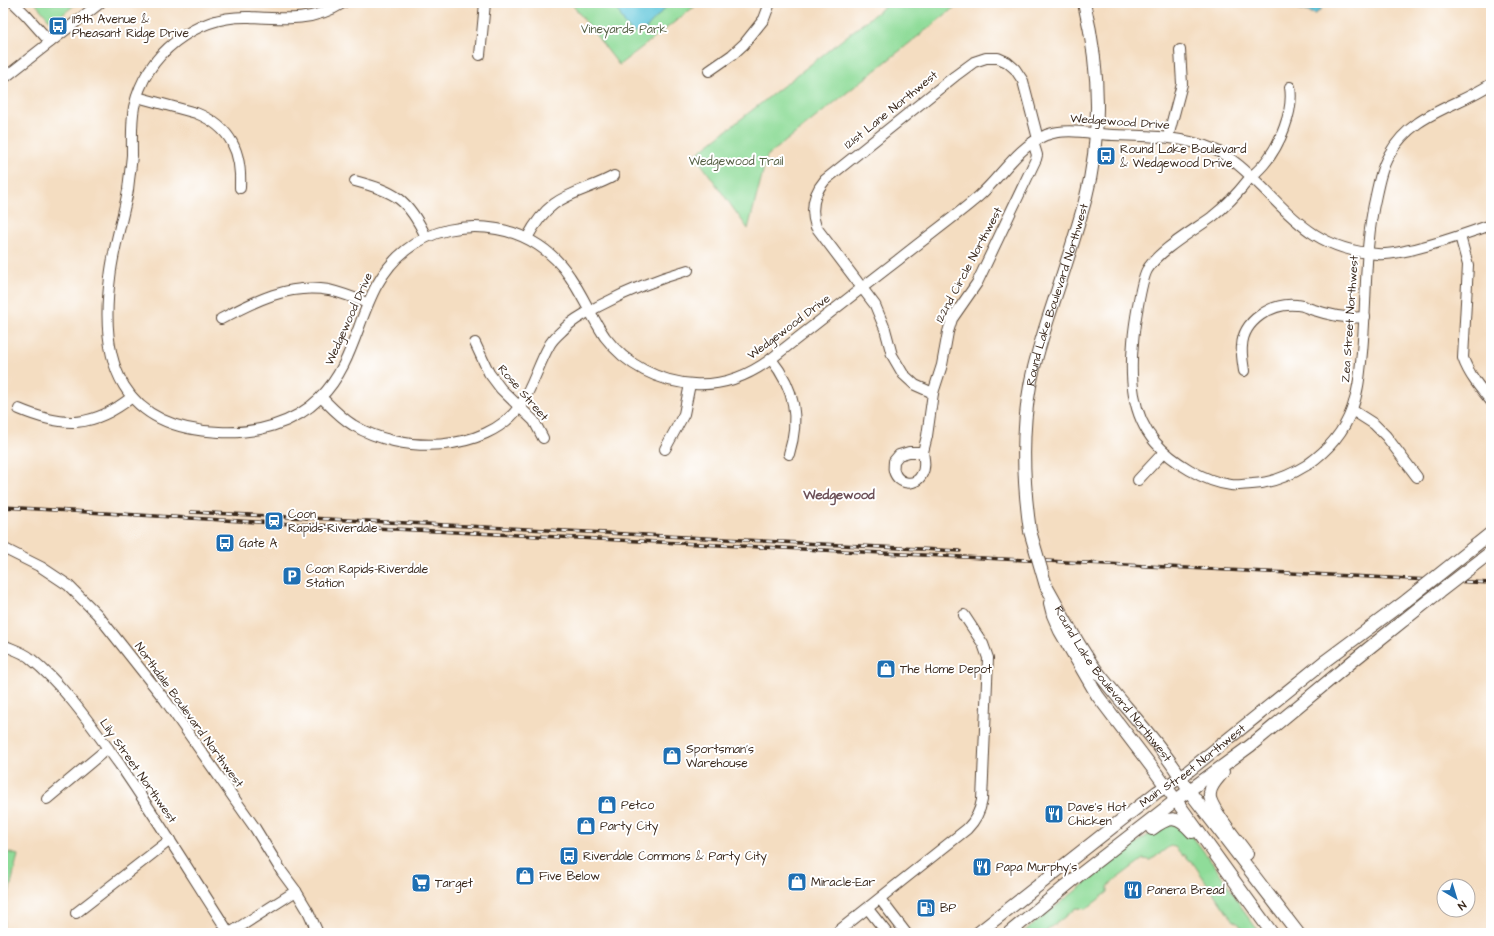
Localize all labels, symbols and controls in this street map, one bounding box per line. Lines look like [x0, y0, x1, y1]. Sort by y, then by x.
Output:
place label: 119th Avenue & Pheasant Ridge Drive [72, 11, 189, 43]
bus stop icon: 119th Avenue & Pheasant Ridge Drive [47, 15, 69, 37]
park label: Vineyards Park [581, 21, 668, 39]
street label: 121st Lane Northwest [841, 67, 942, 153]
street label: Wedgewood Drive [1070, 110, 1171, 135]
place label: Round Lake Boulevard & Wedgewood Drive [1120, 141, 1246, 173]
bus stop icon: Round Lake Boulevard & Wedgewood Drive [1095, 145, 1117, 167]
park label: Wedgewood Trail [689, 153, 783, 171]
street label: Round Lake Boulevard Northwest [1022, 201, 1092, 387]
street label: 122nd Circle Northwest [931, 204, 1007, 326]
street label: Zea Street Northwest [1337, 255, 1363, 383]
street label: Wedgewood Drive [321, 270, 378, 368]
street label: Wedgewood Drive [744, 290, 835, 365]
street label: Rose Street [494, 361, 552, 425]
district label: Wedgewood [802, 486, 875, 506]
place label: Coon Rapids-Riverdale [288, 506, 378, 537]
station icon: Coon Rapids-Riverdale [263, 510, 285, 532]
bus stop icon: Gate A [214, 532, 236, 554]
place label: Gate A [239, 535, 278, 552]
place label: Coon Rapids-Riverdale Station [306, 561, 429, 592]
parking icon: Coon Rapids-Riverdale Station [281, 565, 303, 587]
street label: Round Lake Boulevard Northwest [1050, 603, 1176, 765]
street label: Northdale Boulevard Northwest [131, 639, 248, 791]
shop icon: The Home Depot [875, 658, 897, 680]
place label: The Home Depot [900, 661, 992, 678]
street label: Lily Street Northwest [95, 715, 181, 827]
street label: Main Street Northwest [1136, 720, 1249, 811]
place label: Sportsman's Warehouse [686, 741, 754, 772]
shop icon: Sportsman's Warehouse [661, 745, 683, 767]
shop icon: Petco [596, 794, 618, 816]
place label: Petco [621, 797, 655, 814]
place label: Dave's Hot Chicken [1068, 799, 1126, 830]
restaurant icon: Dave's Hot Chicken [1043, 803, 1065, 825]
shop icon: Party City [575, 815, 597, 837]
place label: Party City [600, 818, 659, 836]
bus stop icon: Riverdale Commons & Party City [558, 845, 580, 867]
place label: Riverdale Commons & Party City [583, 848, 767, 866]
restaurant icon: Papa Murphy's [971, 856, 993, 878]
place label: Papa Murphy's [996, 859, 1077, 877]
shop icon: Five Below [514, 865, 536, 887]
place label: Five Below [539, 868, 600, 885]
shop icon: Miracle-Ear [786, 871, 808, 893]
supermarket icon: Target [410, 872, 432, 894]
place label: Miracle-Ear [811, 874, 875, 891]
place label: Target [435, 875, 473, 893]
north arrow [1436, 878, 1476, 918]
restaurant icon: Panera Bread [1122, 879, 1144, 901]
place label: Panera Bread [1147, 882, 1225, 899]
fuel station icon: BP [915, 897, 937, 919]
text: N [1454, 897, 1469, 914]
place label: BP [940, 900, 957, 917]

